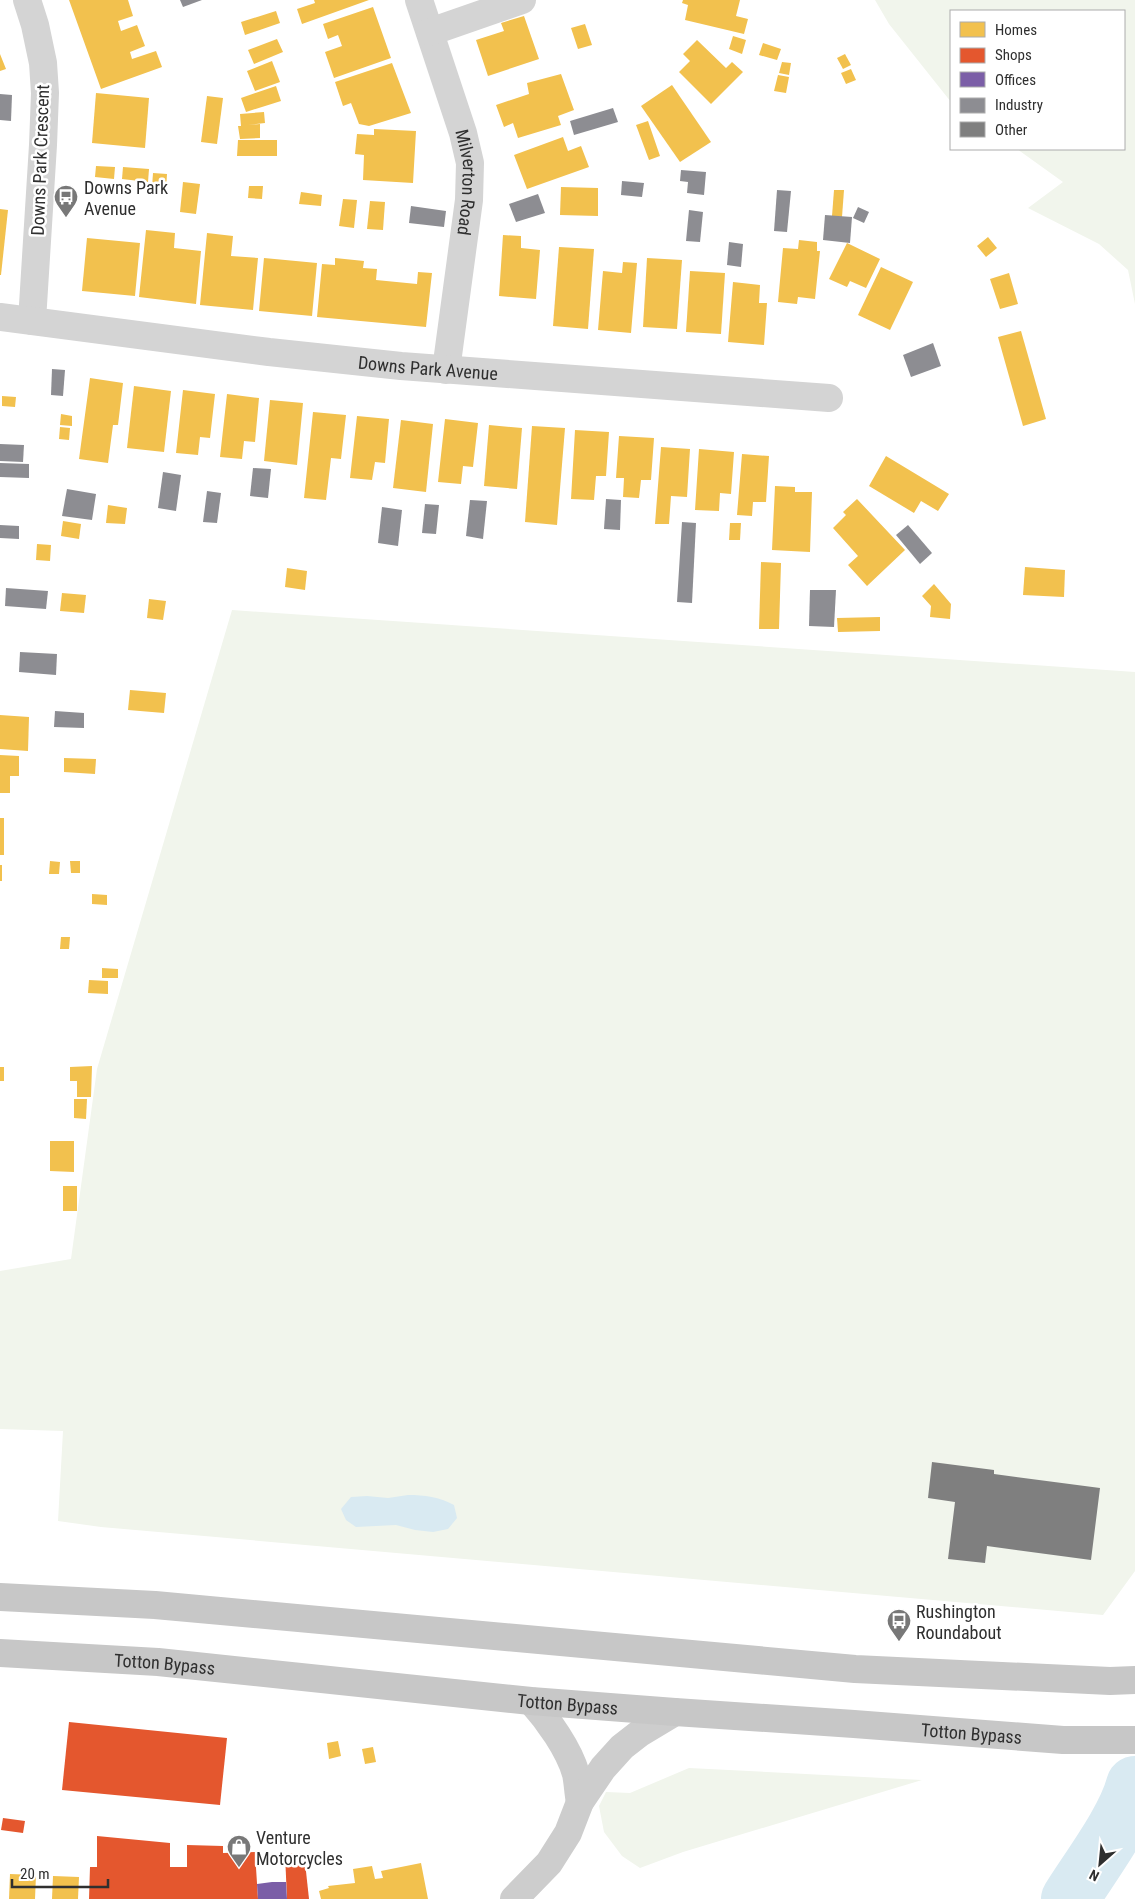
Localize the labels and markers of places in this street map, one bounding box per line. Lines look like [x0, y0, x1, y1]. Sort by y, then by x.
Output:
place label: Downs Park Avenue [84, 177, 168, 219]
bus stop icon: Downs Park Avenue [53, 184, 79, 218]
place label: Rushington Roundabout [916, 1601, 1002, 1643]
bus stop icon: Rushington Roundabout [886, 1608, 912, 1642]
place label: Venture Motorcycles [256, 1827, 343, 1869]
shop icon: Venture Motorcycles [226, 1834, 252, 1868]

